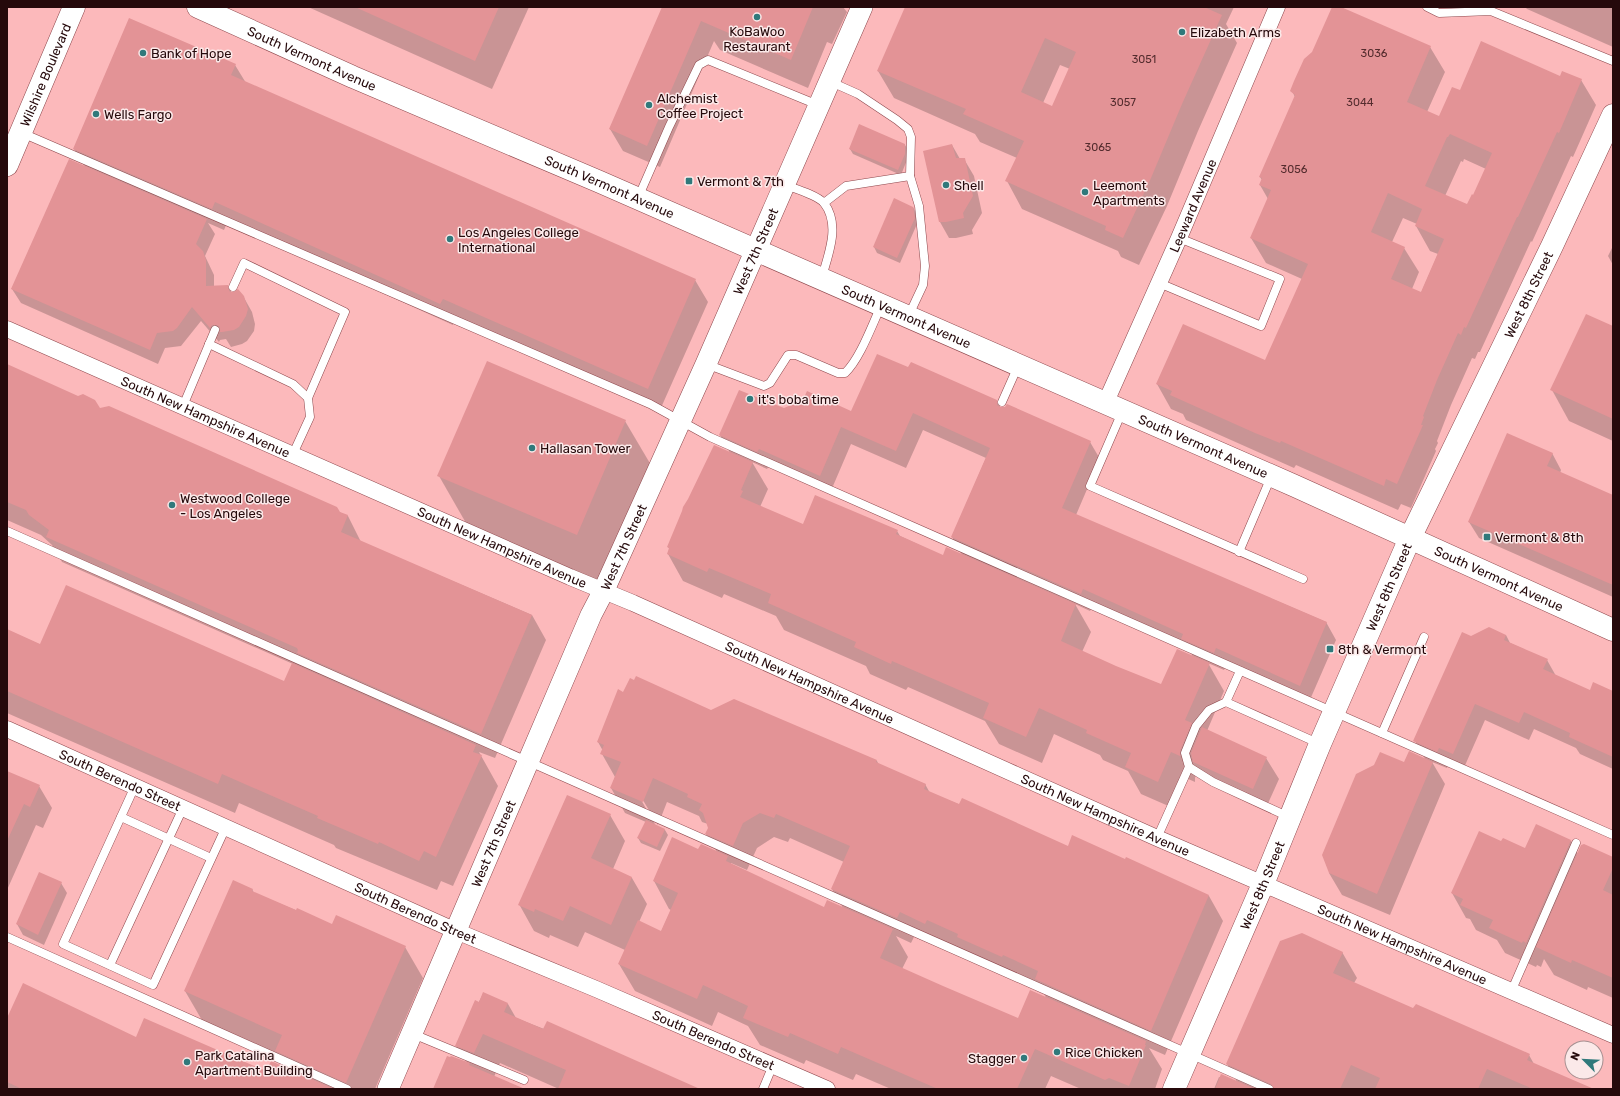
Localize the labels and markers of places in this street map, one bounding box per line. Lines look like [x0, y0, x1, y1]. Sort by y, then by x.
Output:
marker: KoBaWoo Restaurant [752, 12, 762, 22]
place label: KoBaWoo Restaurant [723, 24, 791, 54]
place label: Elizabeth Arms [1190, 25, 1281, 40]
marker: Elizabeth Arms [1177, 27, 1187, 37]
place label: Bank of Hope [151, 46, 232, 61]
marker: Bank of Hope [138, 48, 148, 58]
place label: Alchemist Coffee Project [657, 91, 743, 121]
marker: Alchemist Coffee Project [644, 100, 654, 110]
place label: Wells Fargo [104, 107, 172, 123]
marker: Wells Fargo [91, 109, 101, 119]
place label: Vermont & 7th [697, 174, 784, 189]
marker: Vermont & 7th [684, 176, 694, 186]
place label: Shell [954, 178, 984, 193]
place label: Leemont Apartments [1093, 178, 1165, 208]
marker: Shell [941, 180, 951, 190]
marker: Leemont Apartments [1080, 187, 1090, 197]
place label: Los Angeles College International [458, 225, 579, 255]
marker: Los Angeles College International [445, 234, 455, 244]
place label: it's boba time [758, 392, 839, 407]
marker: it's boba time [745, 394, 755, 404]
place label: Hallasan Tower [540, 441, 631, 456]
marker: Hallasan Tower [527, 443, 537, 453]
place label: Westwood College - Los Angeles [180, 491, 290, 522]
marker: Westwood College - Los Angeles [167, 500, 177, 510]
place label: Vermont & 8th [1495, 530, 1584, 545]
marker: Vermont & 8th [1482, 532, 1492, 542]
place label: 8th & Vermont [1338, 642, 1426, 657]
marker: 8th & Vermont [1325, 644, 1335, 654]
place label: Rice Chicken [1065, 1045, 1143, 1060]
marker: Rice Chicken [1052, 1047, 1062, 1057]
place label: Park Catalina Apartment Building [195, 1048, 313, 1079]
place label: Stagger [968, 1051, 1016, 1067]
marker: Stagger [1019, 1053, 1029, 1063]
marker: Park Catalina Apartment Building [182, 1057, 192, 1067]

